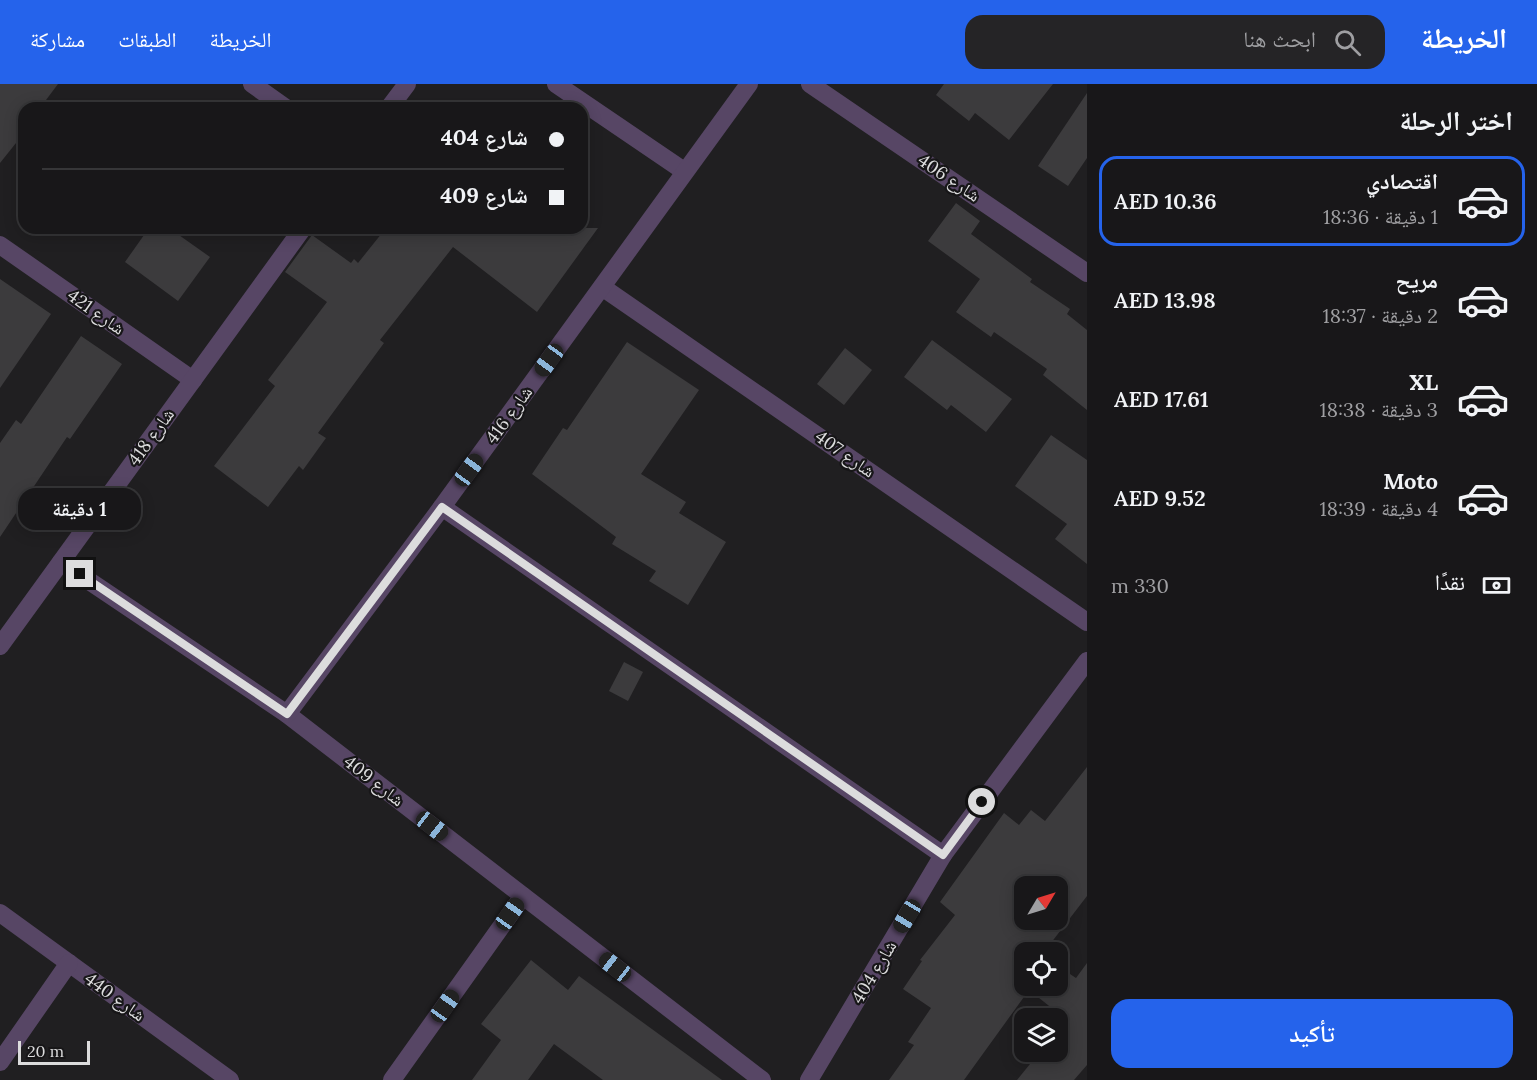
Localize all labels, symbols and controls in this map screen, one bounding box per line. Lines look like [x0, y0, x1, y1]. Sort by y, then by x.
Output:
search box [965, 15, 1385, 69]
text: الخريطة [1421, 20, 1507, 56]
text: ابحث هنا [1243, 25, 1316, 53]
text: مشاركة [30, 26, 85, 53]
text: الطبقات [118, 26, 177, 53]
text: الخريطة [210, 26, 271, 53]
icon: search [1331, 26, 1364, 59]
text: اختر الرحلة [1399, 103, 1513, 137]
text: شارع 404 [441, 123, 528, 151]
street label: شارع 406 [914, 148, 985, 207]
text: اقتصادي [1366, 167, 1438, 195]
icon: car [1456, 174, 1510, 228]
text: شارع 409 [440, 181, 528, 209]
text: AED 10.36 [1114, 187, 1217, 215]
text: 1 دقيقة · 18:36 [1323, 204, 1438, 229]
text: مريح [1395, 266, 1438, 294]
icon: car [1456, 273, 1510, 327]
street label: شارع 421 [63, 284, 129, 340]
text: AED 13.98 [1114, 286, 1216, 314]
text: 2 دقيقة · 18:37 [1322, 303, 1438, 328]
car [531, 340, 567, 380]
text: XL [1409, 368, 1438, 396]
icon: car [1456, 372, 1510, 426]
street label: شارع 416 [480, 381, 537, 448]
text: AED 17.61 [1114, 385, 1209, 413]
text: 3 دقيقة · 18:38 [1320, 397, 1438, 422]
street label: شارع 418 [122, 403, 179, 470]
street label: شارع 407 [811, 425, 880, 482]
car [451, 450, 487, 490]
text: Moto [1383, 467, 1438, 495]
icon: car [1456, 471, 1510, 525]
text: AED 9.52 [1114, 484, 1206, 512]
callout: 1 دقيقة [19, 487, 142, 529]
text: 1 دقيقة [52, 496, 107, 521]
text: 4 دقيقة · 18:39 [1319, 496, 1438, 521]
route end [66, 560, 93, 587]
text: نقدًا [1435, 568, 1465, 596]
icon: cash [1480, 569, 1513, 602]
text: 330 m [1111, 573, 1169, 598]
street label: شارع 409 [340, 750, 409, 811]
route start [968, 788, 995, 815]
car [412, 808, 452, 844]
north arrow [1014, 876, 1068, 930]
map controls [1014, 876, 1068, 1062]
car [492, 894, 528, 934]
car [890, 896, 924, 936]
street label: شارع 404 [846, 936, 901, 1008]
button: locate [1014, 942, 1068, 996]
car [595, 949, 635, 985]
street label: شارع 440 [80, 967, 150, 1026]
car [427, 986, 463, 1026]
button: تأكيد [1111, 999, 1513, 1068]
button: layers [1014, 1008, 1068, 1062]
scale bar [18, 1038, 90, 1066]
text: 20 m [27, 1041, 64, 1061]

